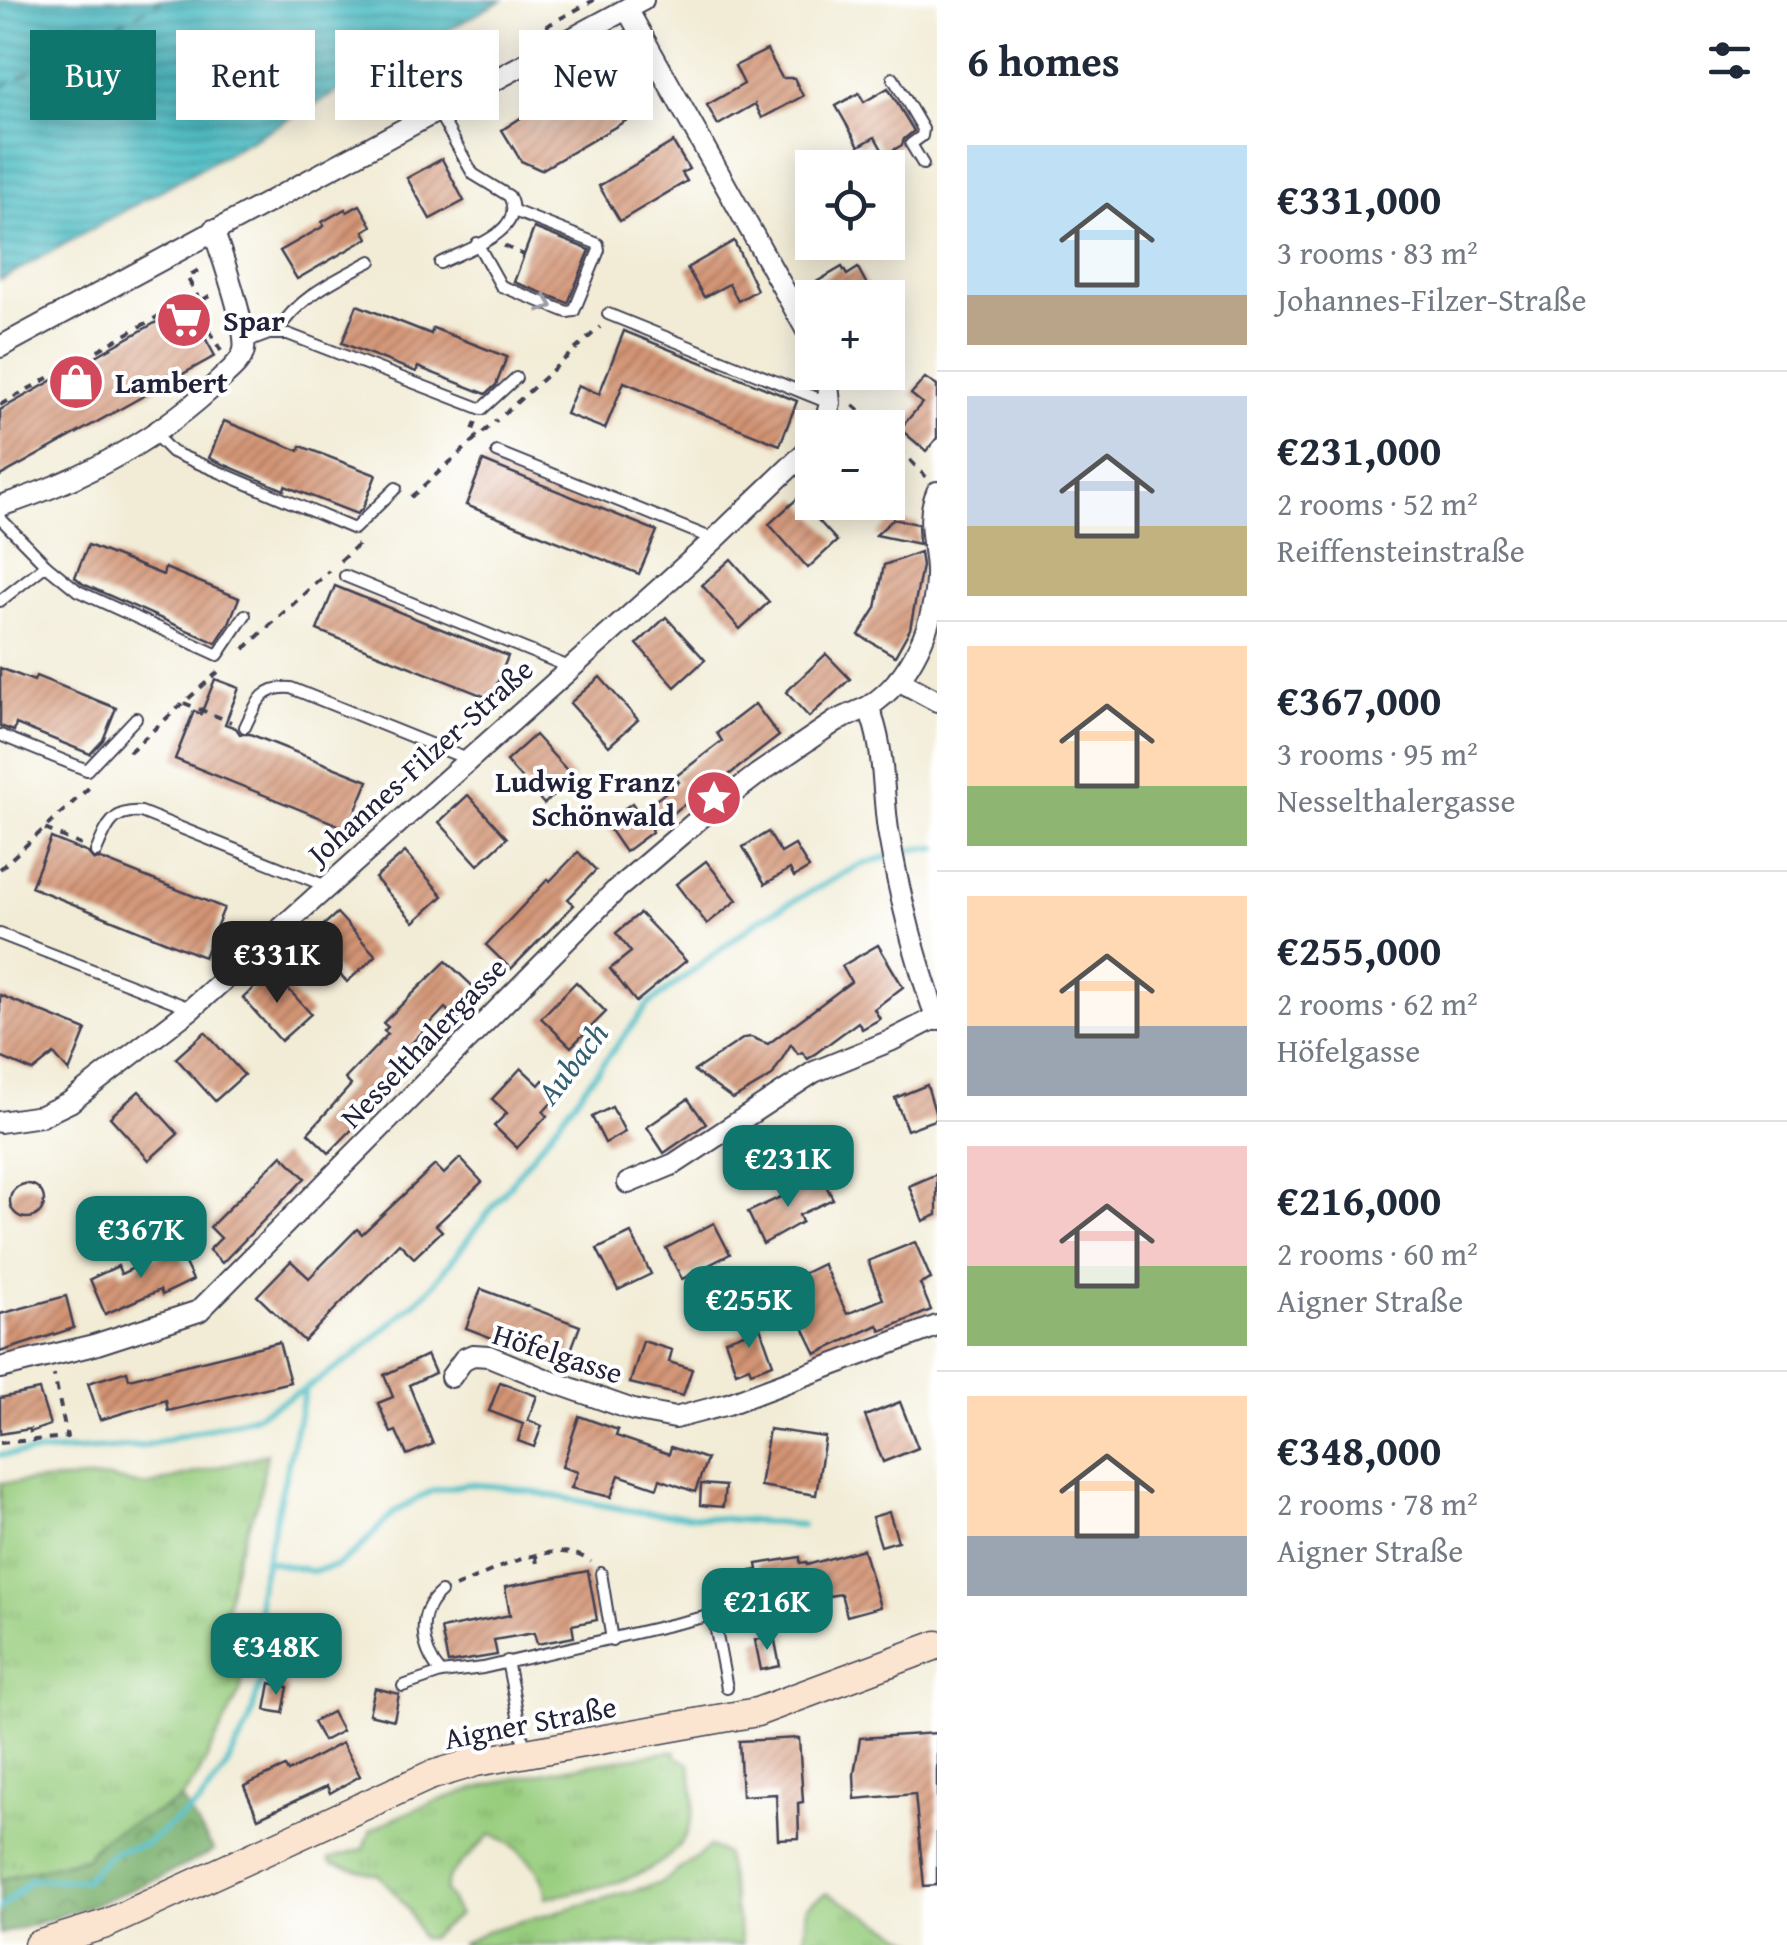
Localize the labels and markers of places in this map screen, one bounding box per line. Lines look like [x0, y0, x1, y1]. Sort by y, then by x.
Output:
supermarket icon: Spar [154, 290, 214, 350]
place label: Spar [223, 298, 285, 342]
shop icon: Lambert [46, 352, 106, 412]
place label: Lambert [115, 360, 229, 404]
place label: Ludwig Franz Schönwald [495, 759, 676, 837]
place icon: Ludwig Franz Schönwald [684, 768, 744, 828]
pin: €331K [207, 921, 347, 1006]
pin: €231K [718, 1125, 858, 1210]
pin: €367K [71, 1196, 211, 1281]
pin: €255K [679, 1266, 819, 1351]
pin: €216K [697, 1568, 837, 1653]
pin: €348K [206, 1613, 346, 1698]

